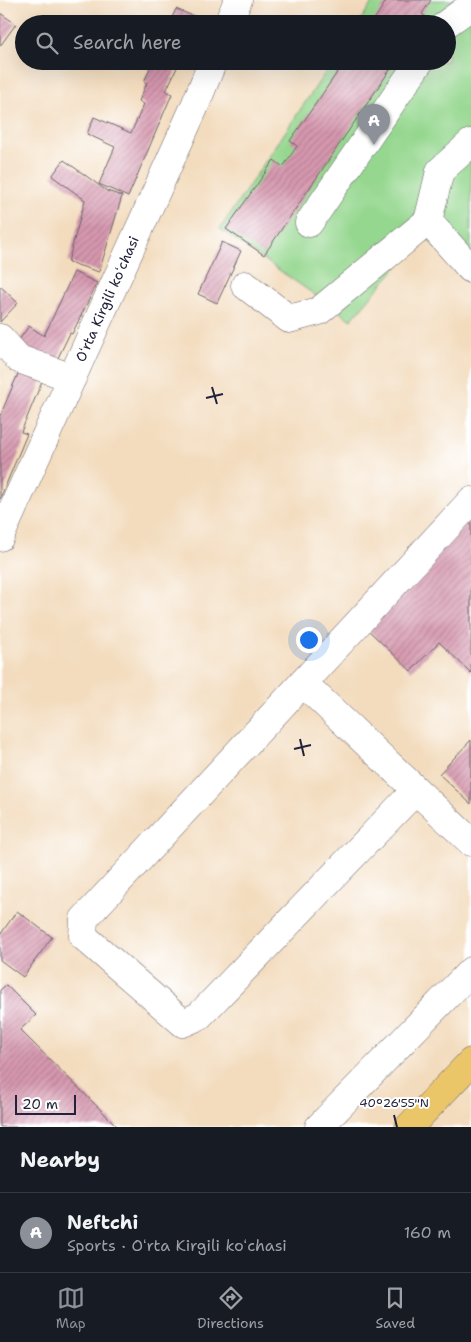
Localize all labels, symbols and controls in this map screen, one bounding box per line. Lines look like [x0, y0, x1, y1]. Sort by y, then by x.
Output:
search box [15, 15, 456, 70]
icon: search [33, 29, 61, 57]
text: Search here [73, 30, 182, 55]
pin: A [358, 104, 390, 145]
street label: Oʻrta Kirgili koʻchasi [71, 233, 143, 365]
your location [296, 627, 322, 653]
scale bar [15, 1092, 76, 1115]
text: 20 m [22, 1095, 58, 1113]
text: 40°26'55"N [359, 1095, 429, 1111]
text: Nearby [20, 1146, 100, 1174]
text: Neftchi [67, 1210, 138, 1235]
text: A [30, 1222, 42, 1243]
text: 160 m [404, 1222, 451, 1243]
text: Sports · Oʻrta Kirgili koʻchasi [67, 1235, 287, 1256]
tab: Map [56, 1284, 86, 1332]
tab: Directions [197, 1284, 264, 1332]
tab: Saved [376, 1284, 415, 1332]

